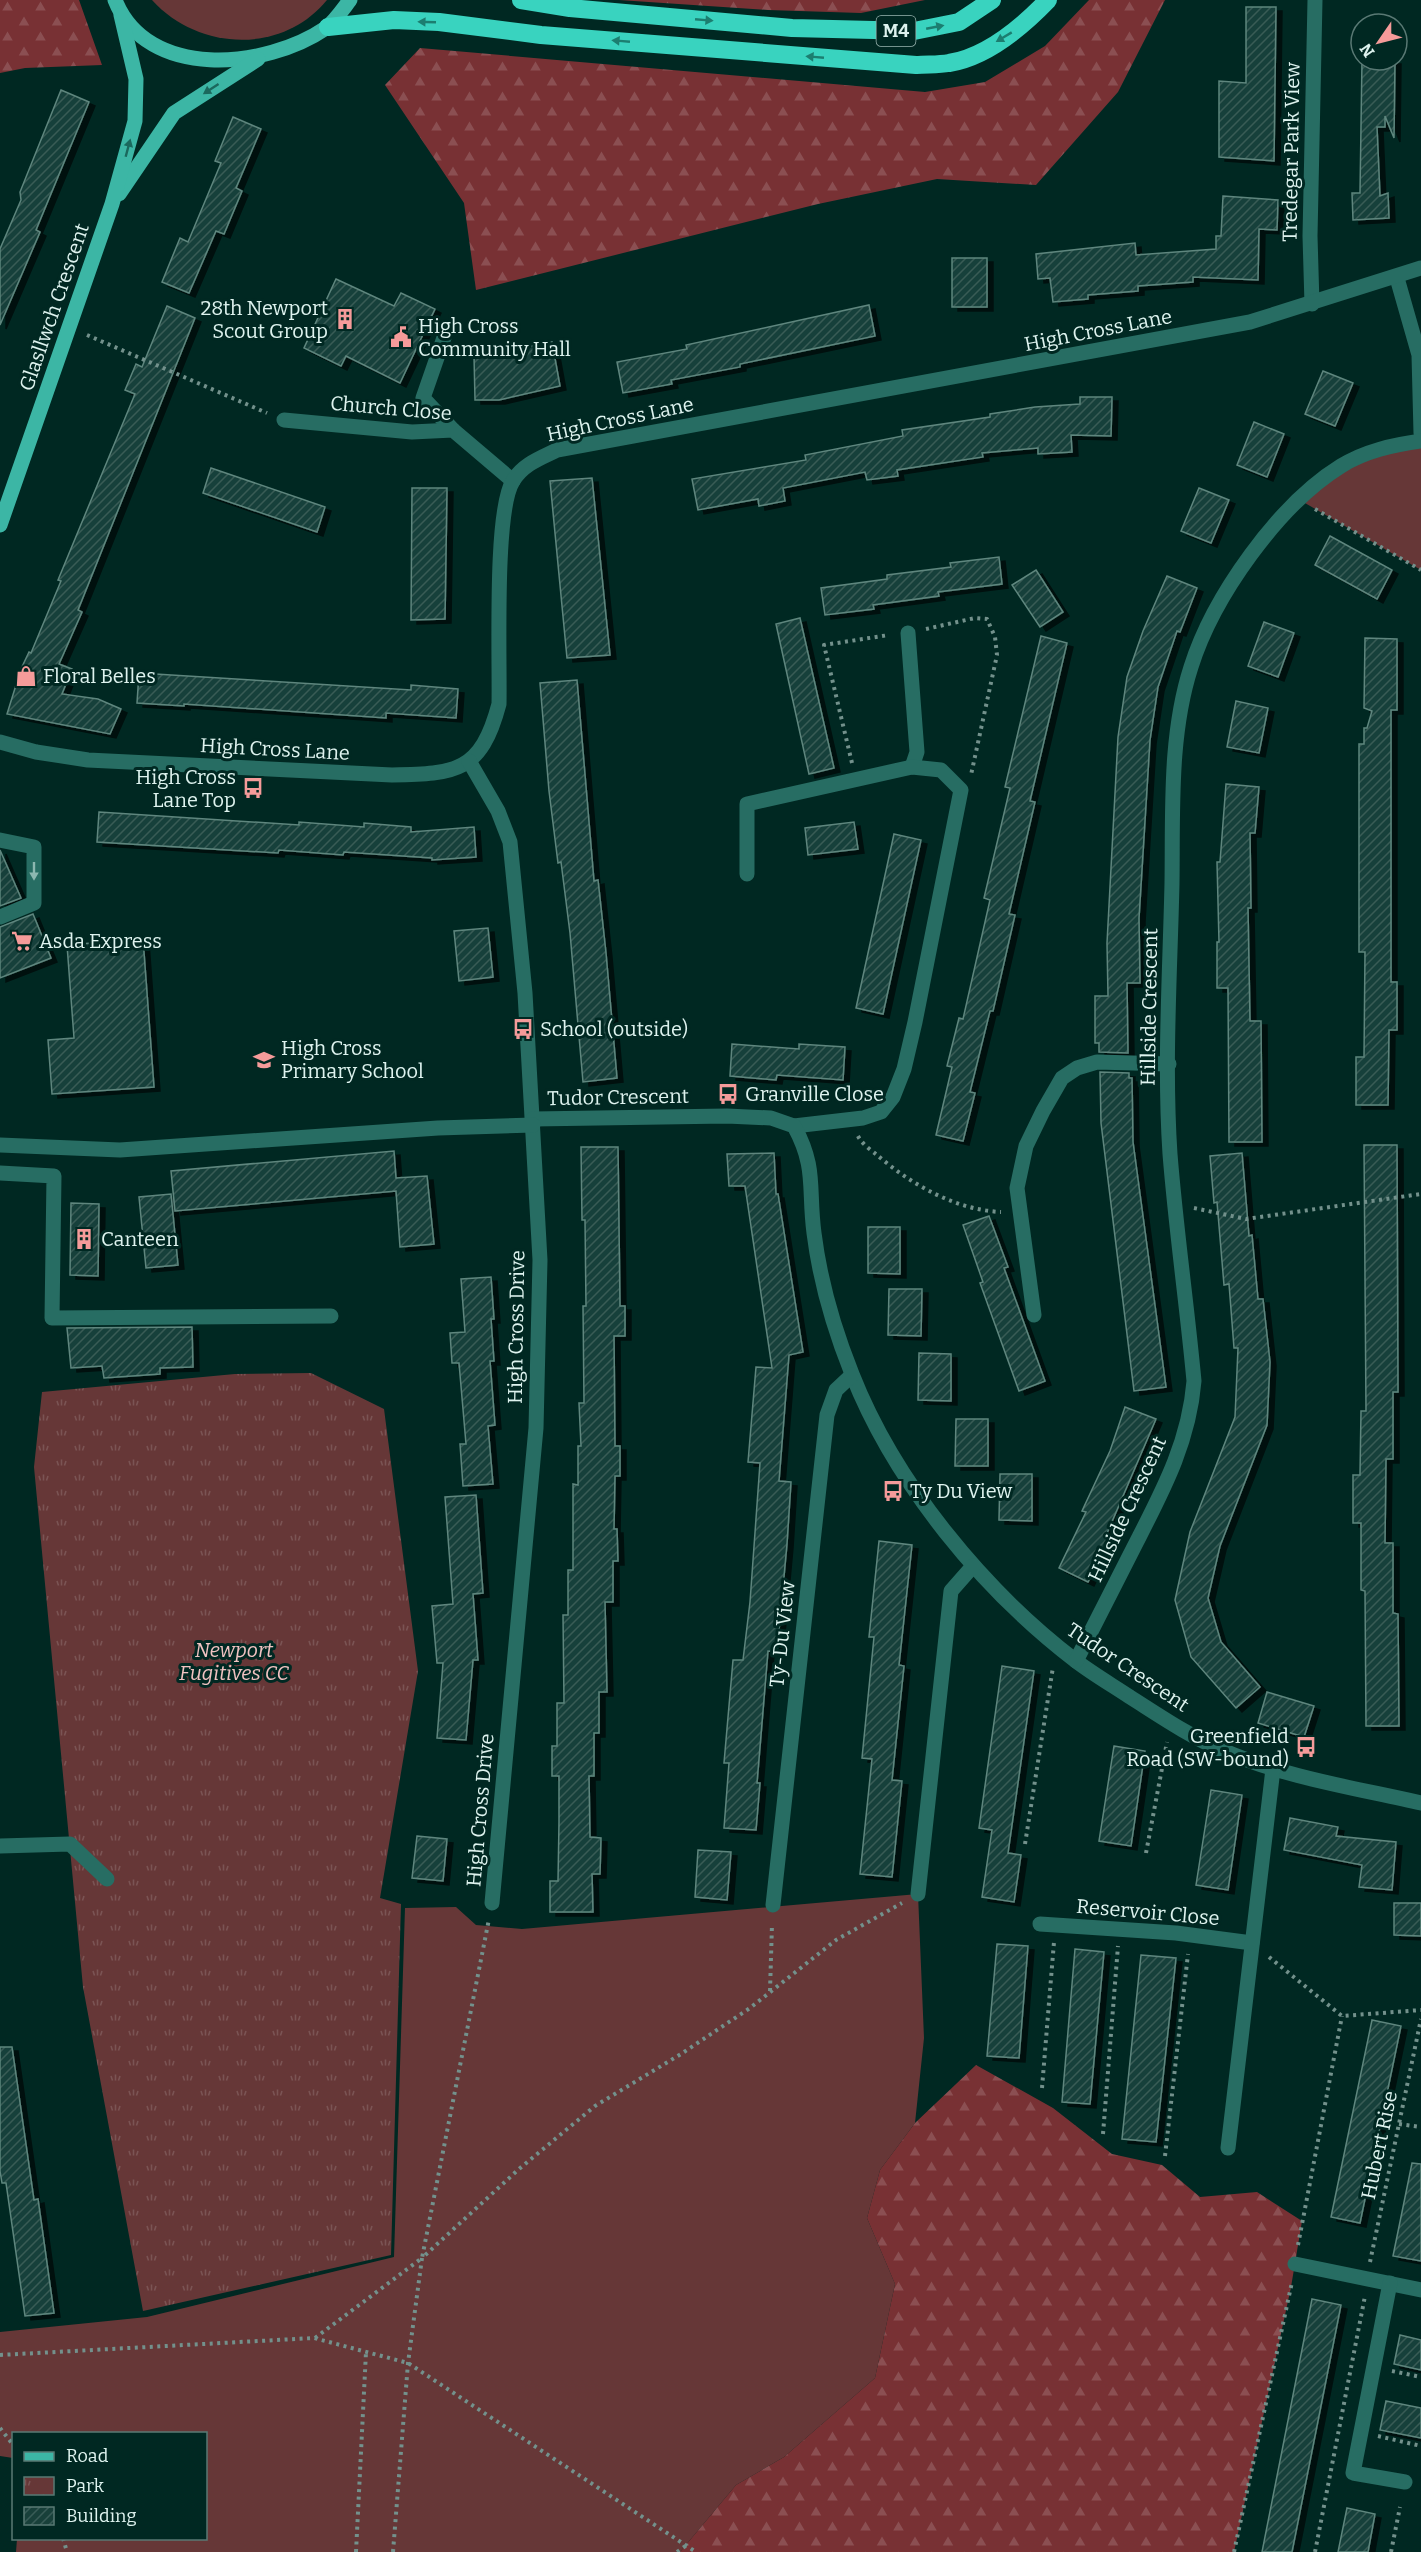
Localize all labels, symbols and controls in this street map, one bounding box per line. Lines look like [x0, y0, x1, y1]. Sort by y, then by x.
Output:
north arrow [1349, 12, 1409, 72]
one-way arrow [695, 15, 714, 25]
road number: M4 [876, 16, 916, 46]
one-way arrow [417, 17, 436, 26]
one-way arrow [925, 22, 944, 31]
one-way arrow [996, 32, 1012, 43]
one-way arrow [611, 36, 630, 46]
text: N [1356, 40, 1378, 61]
one-way arrow [806, 52, 825, 61]
street label: Tredegar Park View [1277, 61, 1305, 242]
one-way arrow [203, 83, 219, 94]
one-way arrow [123, 139, 133, 157]
street label: Glasllwch Crescent [14, 220, 94, 394]
place label: 28th Newport Scout Group [200, 296, 328, 343]
street label: High Cross Lane [1022, 304, 1174, 356]
building icon: 28th Newport Scout Group [333, 307, 357, 331]
place label: High Cross Community Hall [418, 314, 571, 361]
public building icon: High Cross Community Hall [389, 325, 413, 349]
street label: Church Close [329, 391, 453, 425]
street label: High Cross Lane [544, 392, 696, 446]
shop icon: Floral Belles [14, 664, 38, 688]
place label: Floral Belles [43, 664, 156, 688]
street label: High Cross Lane [200, 733, 350, 765]
place label: High Cross Lane Top [135, 765, 236, 812]
bus stop icon: High Cross Lane Top [241, 776, 265, 800]
one-way arrow [29, 861, 39, 880]
street label: Hillside Crescent [1136, 928, 1162, 1086]
supermarket icon: Asda Express [10, 929, 34, 953]
place label: Asda Express [39, 929, 162, 953]
bus stop icon: School (outside) [511, 1017, 535, 1041]
place label: School (outside) [540, 1017, 688, 1041]
place label: High Cross Primary School [281, 1036, 424, 1083]
school or university icon: High Cross Primary School [252, 1048, 276, 1072]
bus stop icon: Granville Close [716, 1082, 740, 1106]
place label: Granville Close [745, 1082, 884, 1106]
street label: Tudor Crescent [547, 1084, 689, 1110]
building icon: Canteen [72, 1227, 96, 1251]
place label: Canteen [101, 1227, 179, 1251]
street label: High Cross Drive [503, 1250, 529, 1404]
street label: Hillside Crescent [1083, 1432, 1171, 1586]
bus stop icon: Ty Du View [881, 1479, 905, 1503]
place label: Ty Du View [910, 1479, 1013, 1503]
street label: Ty-Du View [764, 1579, 800, 1689]
street label: Tudor Crescent [1062, 1617, 1194, 1717]
park label: Newport Fugitives CC [179, 1638, 289, 1685]
place label: Greenfield Road (SW-bound) [1126, 1724, 1289, 1771]
street label: High Cross Drive [461, 1732, 499, 1888]
bus stop icon: Greenfield Road (SW-bound) [1294, 1735, 1318, 1759]
street label: Reservoir Close [1075, 1894, 1221, 1930]
street label: Hubert Rise [1356, 2089, 1402, 2201]
legend [12, 2432, 207, 2540]
text: Road [66, 2445, 109, 2467]
text: Park [66, 2475, 105, 2497]
text: Building [66, 2505, 137, 2527]

